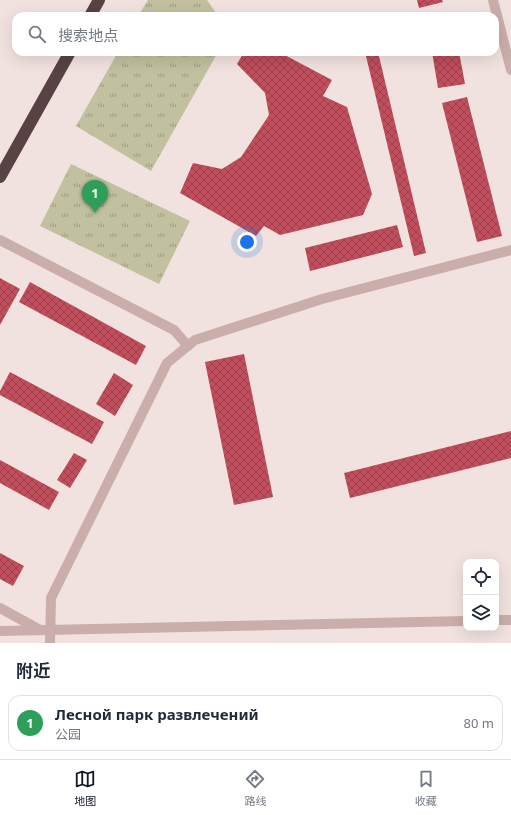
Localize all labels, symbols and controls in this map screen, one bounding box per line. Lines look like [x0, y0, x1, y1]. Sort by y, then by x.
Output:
search box [12, 12, 499, 56]
icon: search [26, 23, 48, 45]
text: 搜索地点 [58, 25, 118, 45]
pin: 1 [82, 180, 108, 213]
your location [237, 232, 257, 252]
map controls [463, 559, 499, 631]
button: locate [463, 559, 499, 595]
button: layers [463, 595, 499, 631]
text: 附近 [16, 659, 50, 682]
text: Лесной парк развлечений [55, 704, 259, 724]
text: 1 [26, 714, 34, 732]
text: 80 m [464, 714, 494, 732]
text: 公园 [55, 725, 81, 743]
tab: 地图 [74, 768, 96, 808]
tab: 路线 [244, 768, 266, 808]
tab: 收藏 [415, 768, 437, 808]

